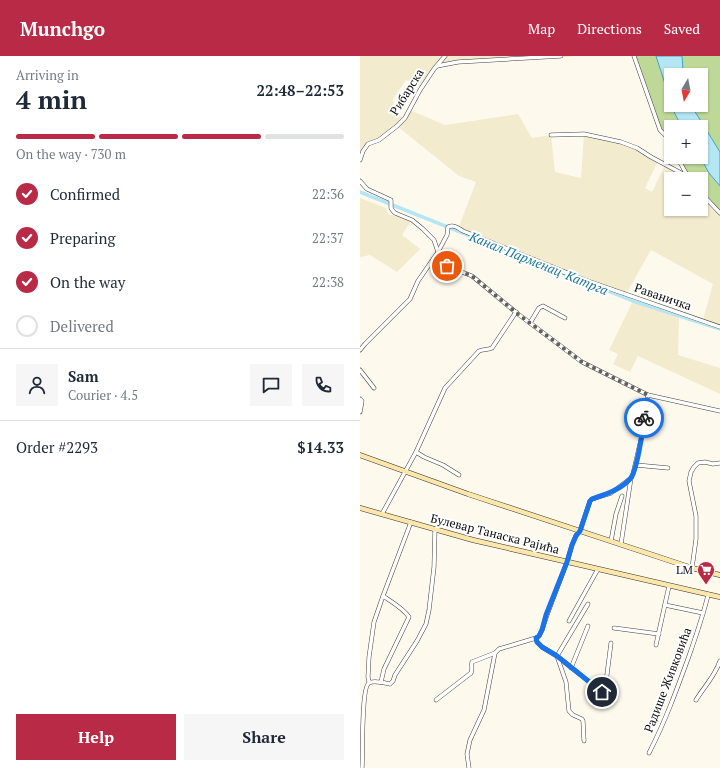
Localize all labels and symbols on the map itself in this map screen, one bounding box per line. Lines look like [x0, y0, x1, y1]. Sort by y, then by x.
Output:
street label: Рибарска [386, 66, 427, 118]
north arrow [664, 68, 708, 112]
water label: Канал Парменац-Катрга [466, 227, 611, 299]
pin [430, 249, 464, 283]
street label: Раваничка [633, 280, 694, 313]
courier [624, 398, 664, 438]
street label: Булевар Танаска Рајића [429, 510, 561, 557]
supermarket icon: LM [696, 560, 716, 585]
place label: LM [676, 562, 694, 577]
street label: Радише Живковића [641, 625, 694, 734]
pin [585, 675, 619, 709]

